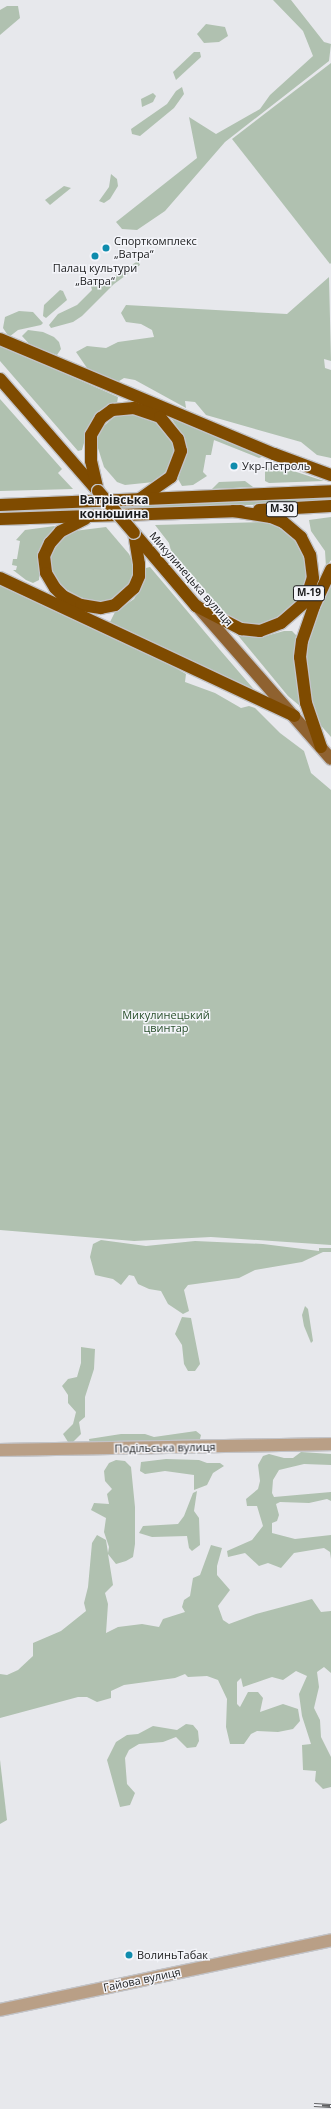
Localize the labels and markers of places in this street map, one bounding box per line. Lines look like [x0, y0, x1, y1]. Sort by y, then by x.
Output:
place label: Спорткомплекс „Ватра“ [114, 235, 197, 261]
marker: Спорткомплекс „Ватра“ [101, 243, 111, 253]
marker: Палац культури „Ватра“ [90, 251, 100, 261]
place label: Палац культури „Ватра“ [53, 262, 137, 288]
place label: Укр-Петроль [242, 459, 310, 473]
marker: Укр-Петроль [229, 461, 239, 471]
place label: ВолиньТабак [137, 1948, 208, 1962]
marker: ВолиньТабак [124, 1950, 134, 1960]

